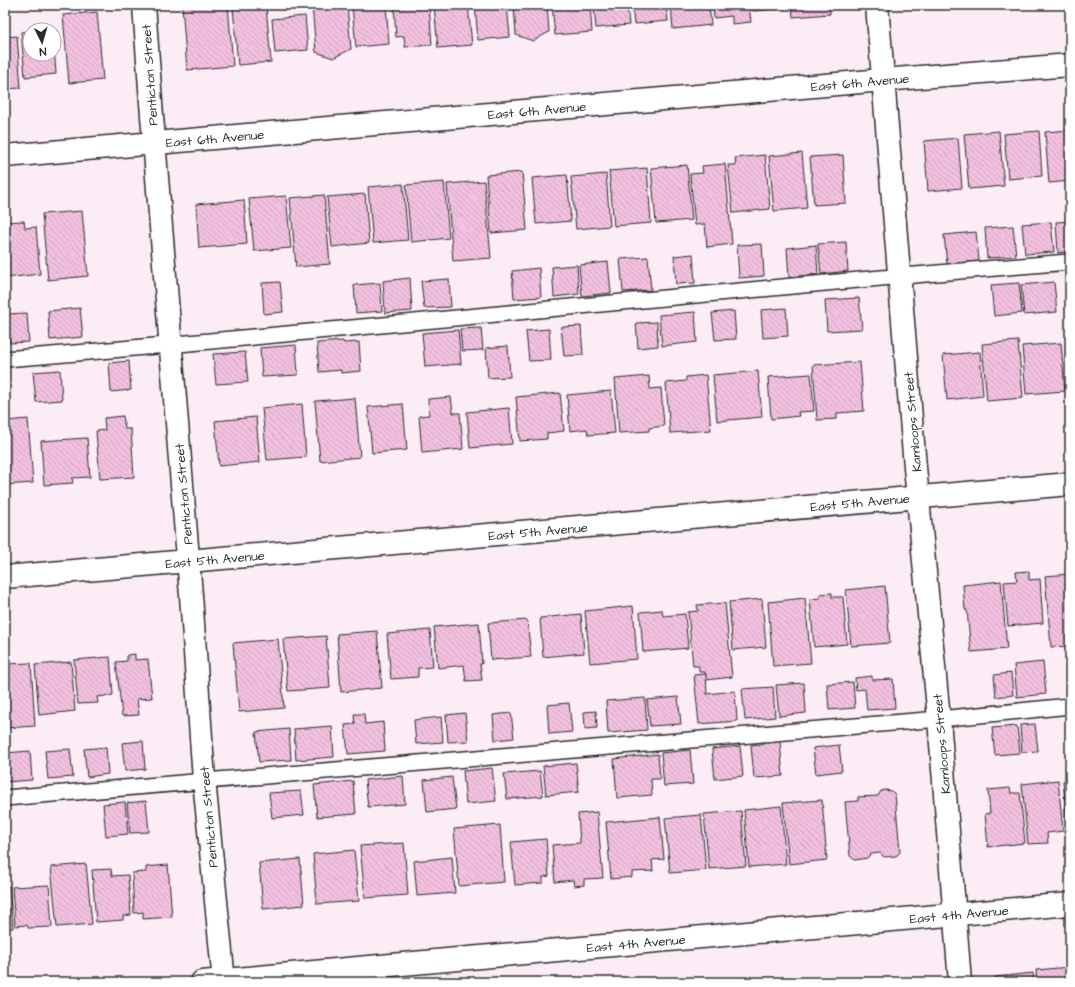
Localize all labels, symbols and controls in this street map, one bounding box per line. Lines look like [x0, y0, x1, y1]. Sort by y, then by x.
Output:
north arrow [22, 22, 62, 62]
street label: Penticton Street [137, 23, 163, 126]
text: N [39, 44, 47, 59]
street label: East 6th Avenue [810, 70, 910, 96]
street label: East 6th Avenue [487, 98, 587, 124]
street label: East 6th Avenue [165, 126, 265, 152]
street label: Kamloops Street [900, 370, 926, 473]
street label: Penticton Street [171, 442, 197, 545]
street label: East 5th Avenue [810, 490, 911, 516]
street label: East 5th Avenue [488, 519, 589, 545]
street label: East 5th Avenue [165, 547, 266, 573]
street label: Kamloops Street [929, 692, 955, 795]
street label: Penticton Street [196, 765, 222, 868]
street label: East 4th Avenue [909, 902, 1009, 928]
street label: East 4th Avenue [586, 931, 686, 957]

